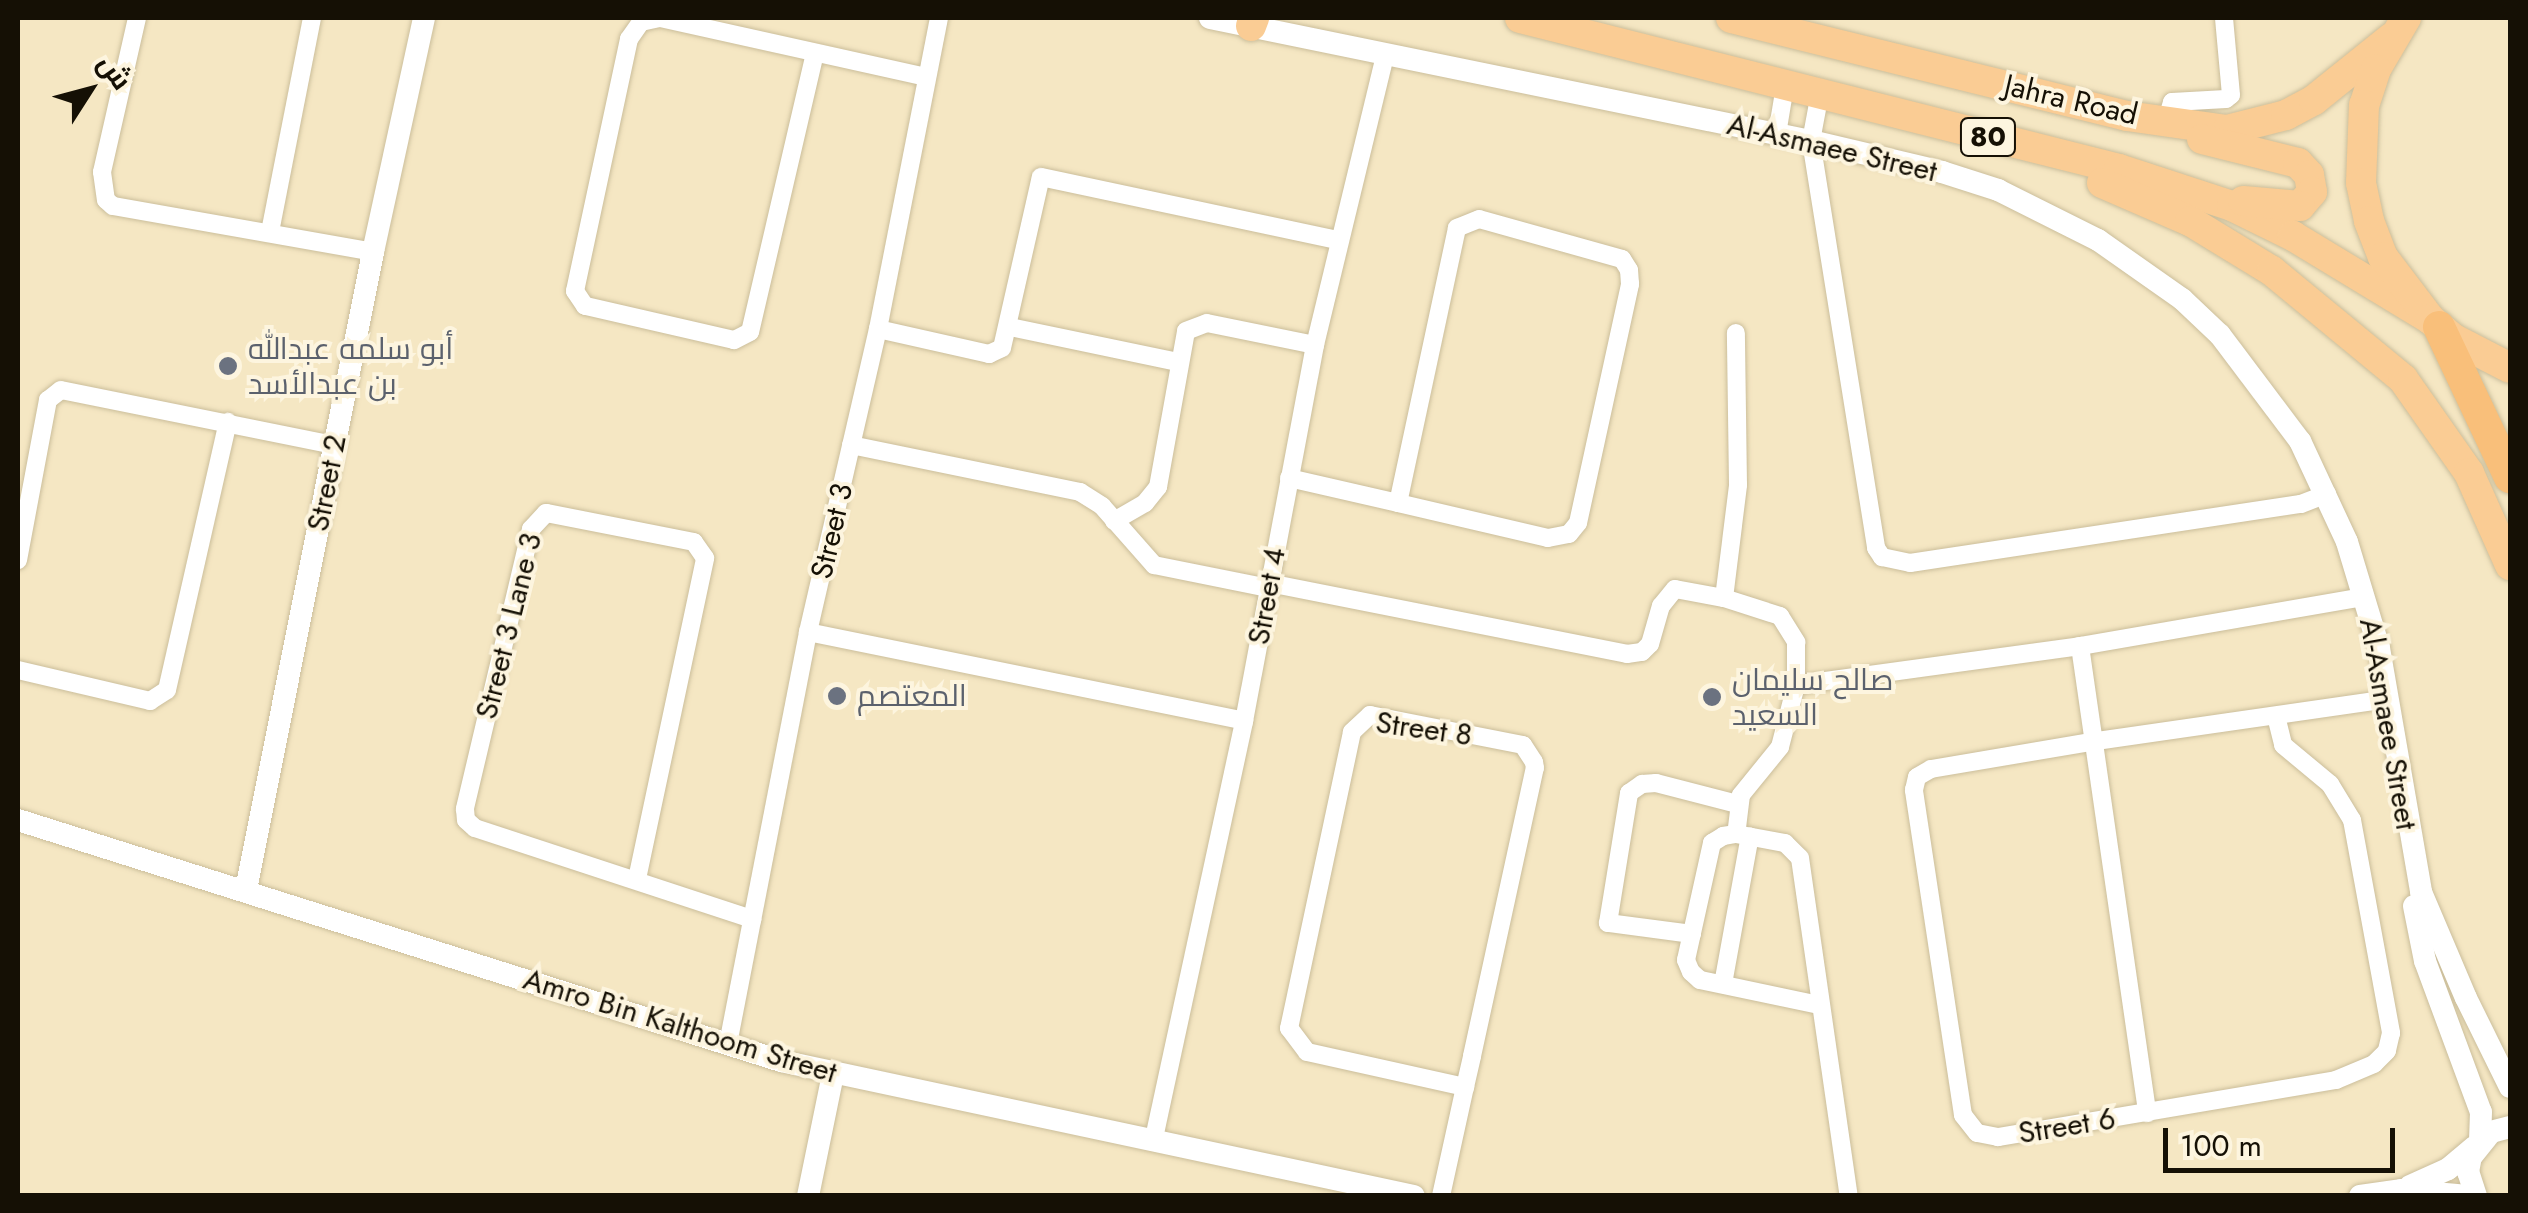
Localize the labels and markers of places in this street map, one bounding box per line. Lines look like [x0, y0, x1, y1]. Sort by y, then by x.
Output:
place label: أبو سلمه عبدالله بن عبدالأسد [248, 331, 453, 402]
marker: أبو سلمه عبدالله بن عبدالأسد [217, 355, 239, 377]
place label: صالح سليمان السعيد [1732, 662, 1893, 732]
place label: المعتصم [857, 678, 967, 714]
marker: المعتصم [826, 685, 848, 707]
marker: صالح سليمان السعيد [1701, 686, 1723, 708]

